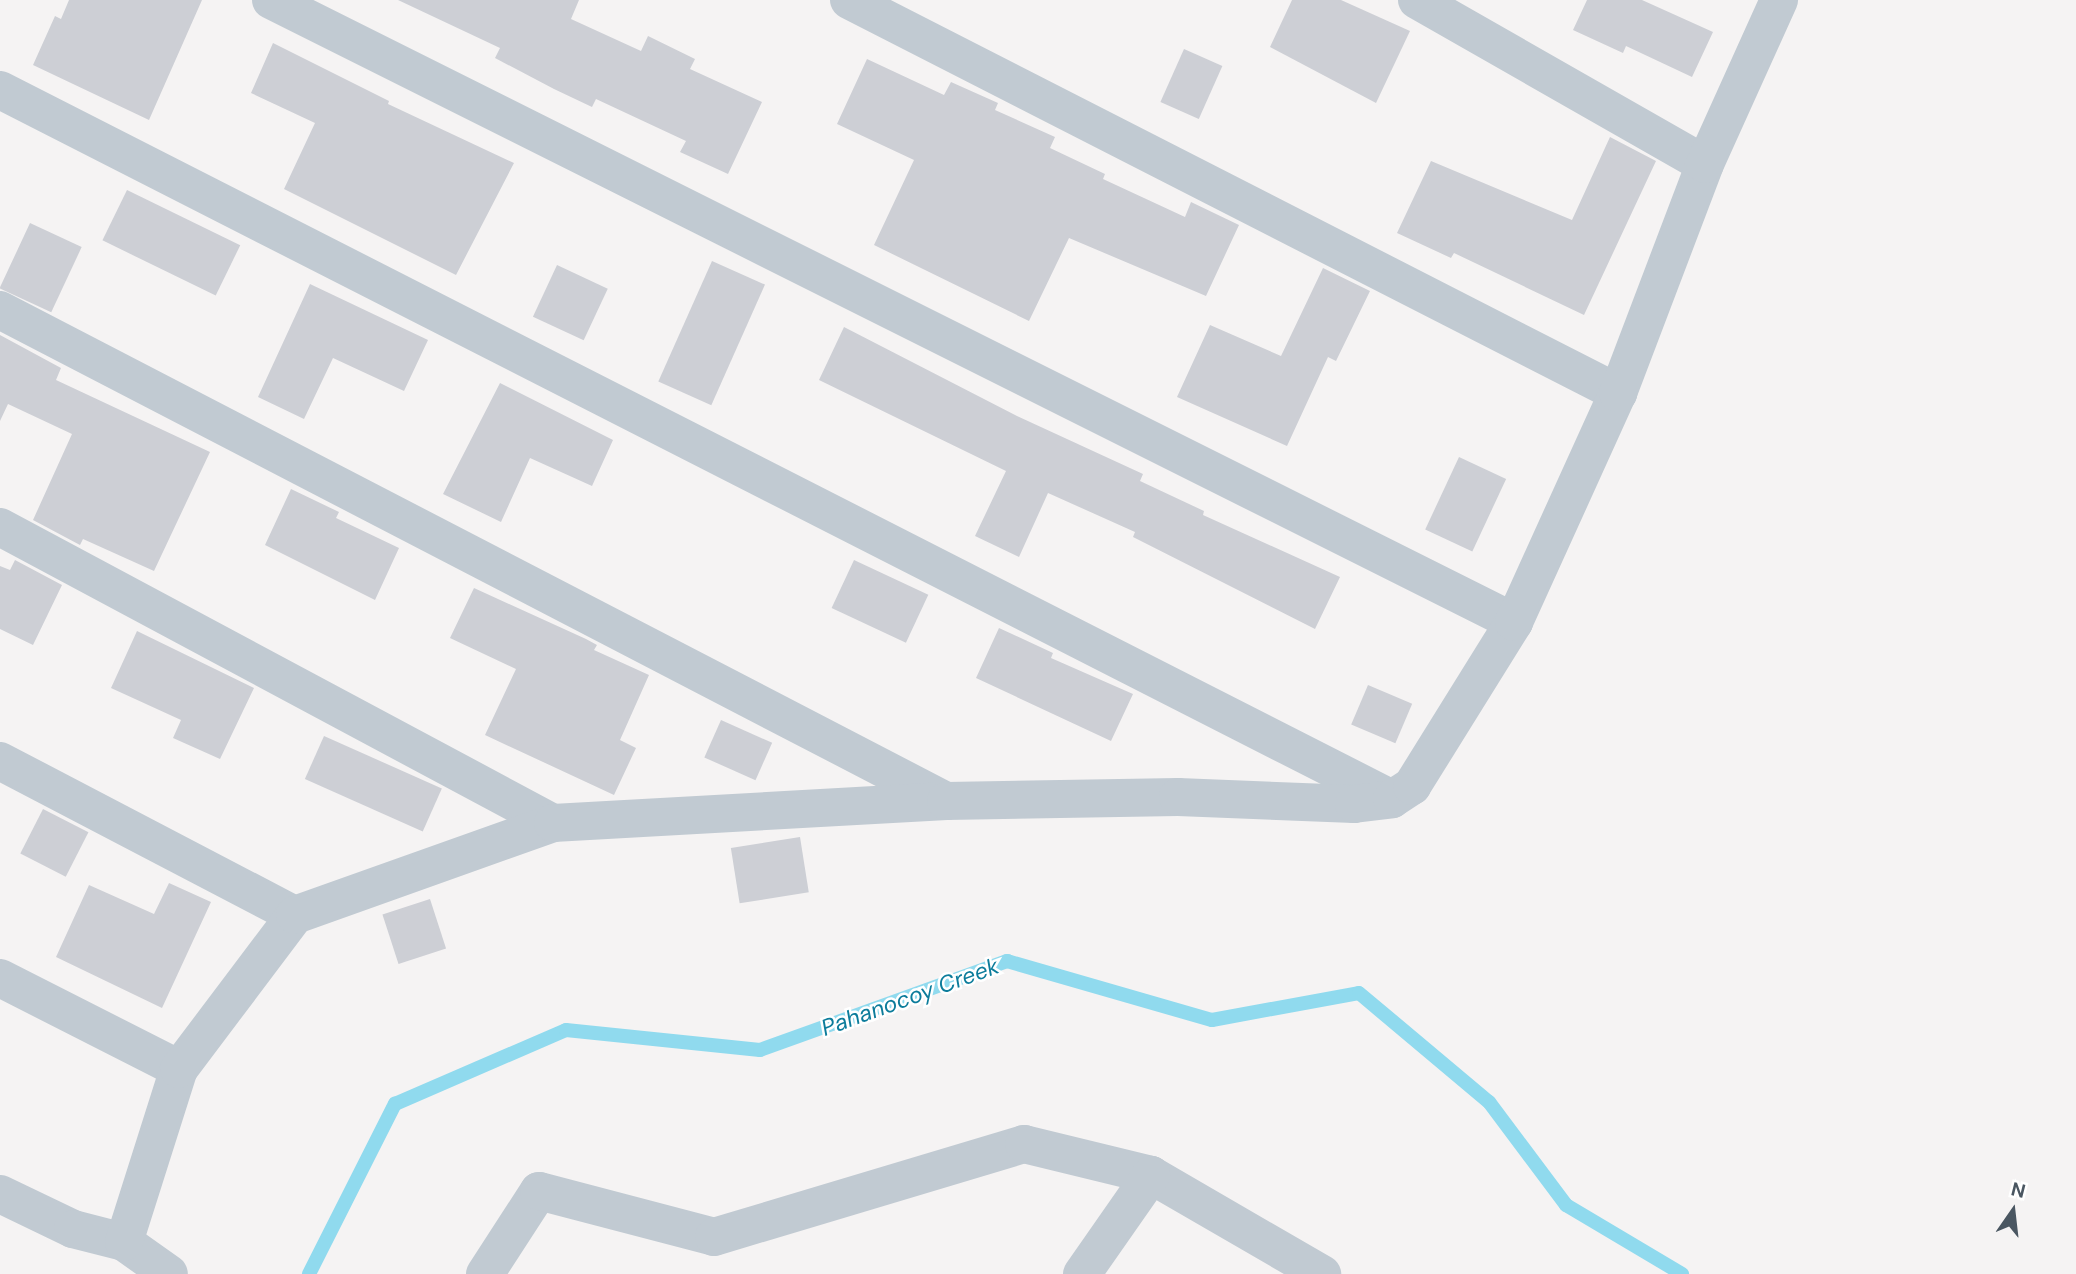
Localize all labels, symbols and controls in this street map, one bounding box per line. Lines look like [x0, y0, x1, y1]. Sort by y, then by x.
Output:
water label: Pahanocoy Creek [817, 952, 1003, 1042]
north arrow [1978, 1176, 2048, 1246]
text: N [2008, 1176, 2028, 1204]

